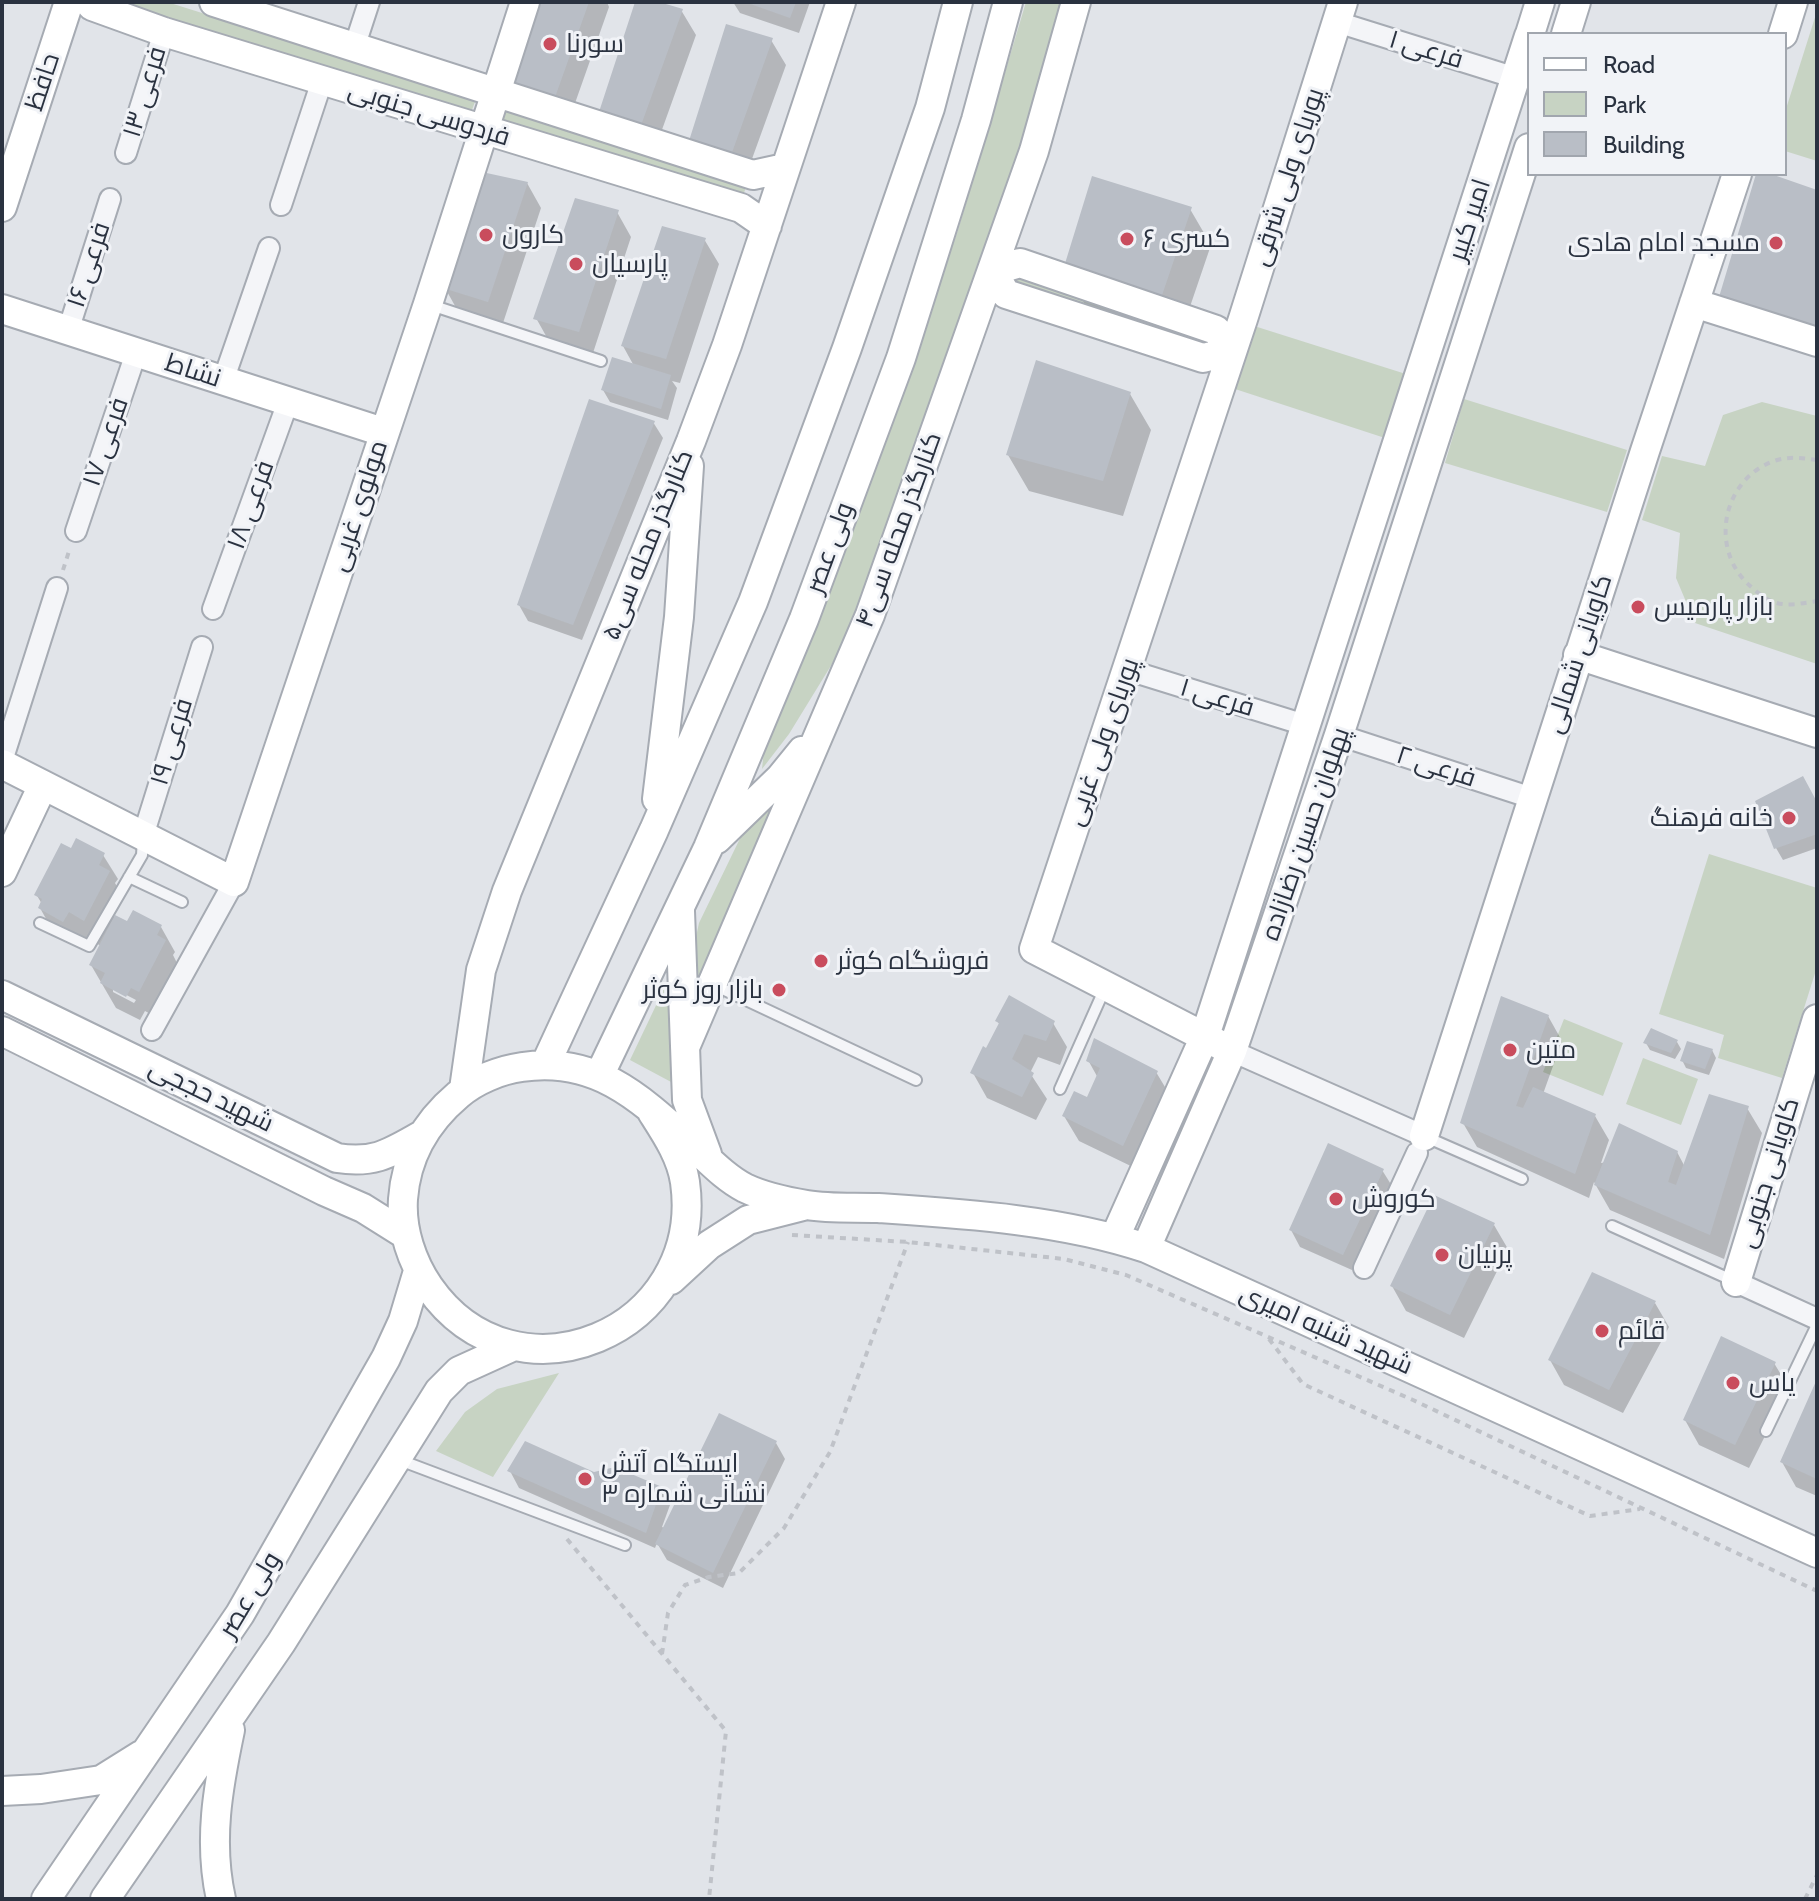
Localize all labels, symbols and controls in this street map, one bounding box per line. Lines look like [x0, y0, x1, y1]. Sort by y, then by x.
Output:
street label: فرعی ۱ [1385, 24, 1467, 76]
place label: سورنا [566, 28, 624, 60]
legend [1527, 32, 1787, 176]
marker: سورنا [541, 35, 559, 53]
street label: فرعی ۱۳ [116, 43, 174, 141]
street label: حافظ [19, 49, 67, 115]
text: Road [1603, 50, 1655, 79]
street label: فردوسی جنوبی [344, 75, 514, 153]
street label: پوریای ولی شرقی [1245, 84, 1331, 270]
text: Park [1603, 90, 1646, 119]
text: Building [1603, 130, 1684, 159]
street label: امیر کبیر [1442, 175, 1498, 265]
street label: فرعی ۱۶ [61, 218, 117, 312]
place label: کارون [502, 219, 564, 251]
place label: کسری ۶ [1143, 223, 1231, 255]
marker: کارون [477, 226, 495, 244]
place label: مسجد امام هادی [1568, 227, 1760, 259]
marker: کسری ۶ [1118, 230, 1136, 248]
marker: مسجد امام هادی [1767, 234, 1785, 252]
place label: پارسیان [592, 248, 668, 280]
marker: پارسیان [567, 255, 585, 273]
street label: نشاط [161, 347, 225, 395]
street label: فرعی ۱۷ [76, 393, 136, 491]
street label: کنارگذر محله سی۴ [849, 428, 949, 632]
street label: مولوی غربی [323, 436, 395, 576]
street label: کنارگذر محله سی۵ [596, 445, 700, 645]
street label: فرعی ۱۸ [221, 456, 281, 554]
street label: ولی عصر [799, 498, 861, 598]
street label: کاویانی شمالی [1539, 571, 1619, 737]
place label: بازار پارمیس [1654, 591, 1773, 623]
marker: بازار پارمیس [1629, 598, 1647, 616]
street label: پوریای ولی غربی [1060, 654, 1146, 830]
street label: فرعی ۱ [1176, 672, 1258, 724]
street label: فرعی ۱۹ [144, 695, 200, 789]
street label: پهلوان حسین رضازاده [1255, 723, 1357, 945]
street label: فرعی ۲ [1392, 740, 1480, 794]
place label: خانه فرهنگ [1650, 802, 1773, 834]
marker: خانه فرهنگ [1780, 809, 1798, 827]
place label: فروشگاه کوثر [837, 945, 989, 977]
marker: فروشگاه کوثر [812, 952, 830, 970]
place label: بازار روز کوثر [642, 974, 763, 1006]
marker: بازار روز کوثر [770, 981, 788, 999]
place label: متین [1526, 1034, 1576, 1066]
marker: متین [1501, 1041, 1519, 1059]
street label: شهید حججی [144, 1052, 278, 1140]
street label: کاویانی جنوبی [1731, 1094, 1807, 1252]
place label: کوروش [1352, 1183, 1436, 1215]
marker: کوروش [1327, 1190, 1345, 1208]
place label: پرنیان [1458, 1239, 1512, 1271]
marker: پرنیان [1433, 1246, 1451, 1264]
street label: شهید شنبه امیری [1235, 1278, 1417, 1382]
place label: قائم [1618, 1315, 1666, 1347]
marker: قائم [1593, 1322, 1611, 1340]
place label: یاس [1749, 1367, 1795, 1399]
marker: یاس [1724, 1374, 1742, 1392]
place label: ایستگاه آتش نشانی شماره ۳ [601, 1448, 766, 1510]
marker: ایستگاه آتش نشانی شماره ۳ [576, 1470, 594, 1488]
street label: ولی عصر [212, 1546, 288, 1644]

